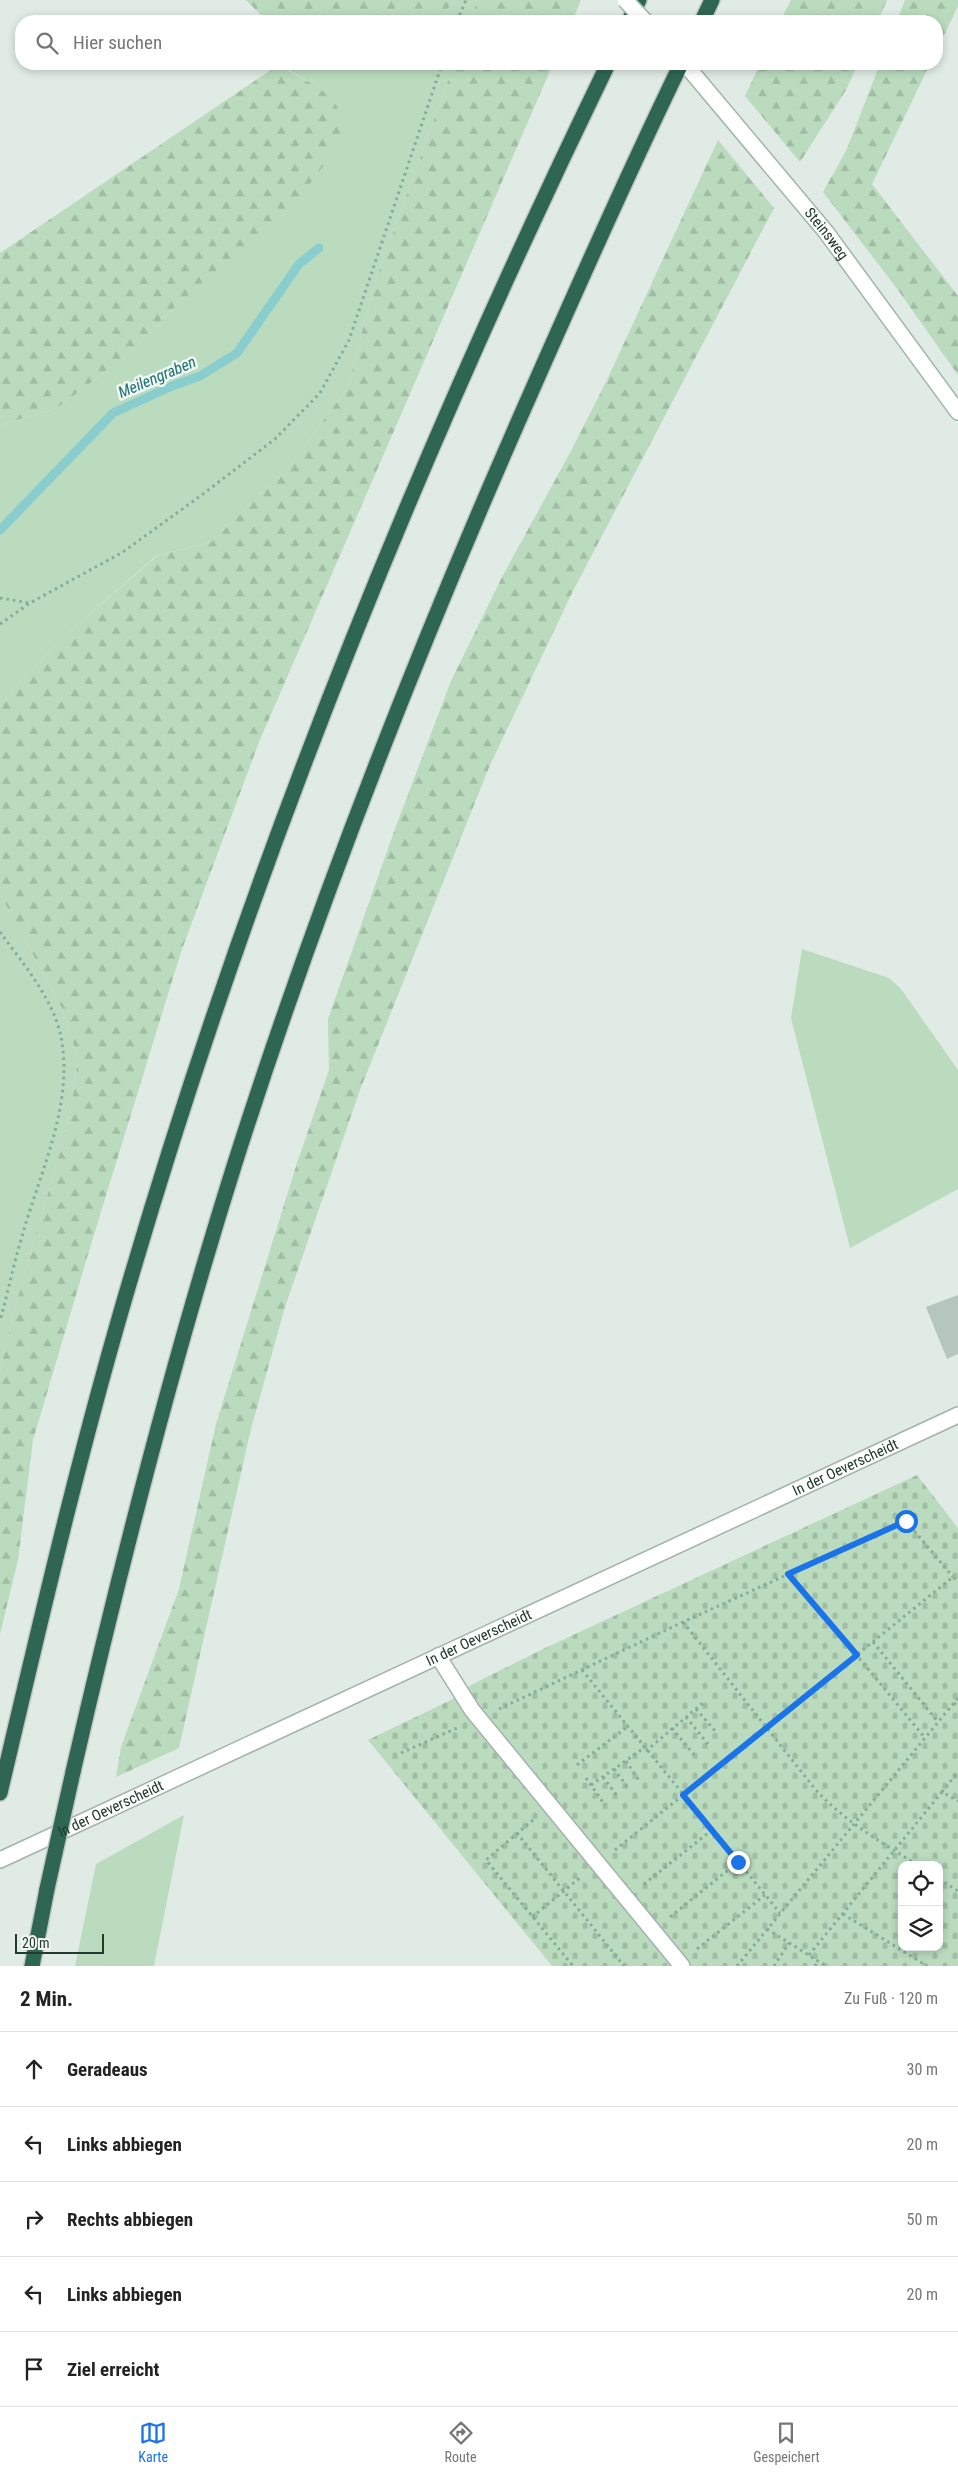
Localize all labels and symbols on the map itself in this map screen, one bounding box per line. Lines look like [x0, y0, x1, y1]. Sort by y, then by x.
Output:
street label: Steinsweg [801, 204, 852, 263]
water label: Meilengraben [115, 352, 199, 402]
street label: In der Oeverscheidt [790, 1435, 901, 1500]
route start [895, 1510, 918, 1533]
street label: In der Oeverscheidt [423, 1605, 534, 1670]
street label: In der Oeverscheidt [55, 1776, 166, 1841]
route end [727, 1851, 750, 1874]
scale bar [15, 1931, 104, 1954]

